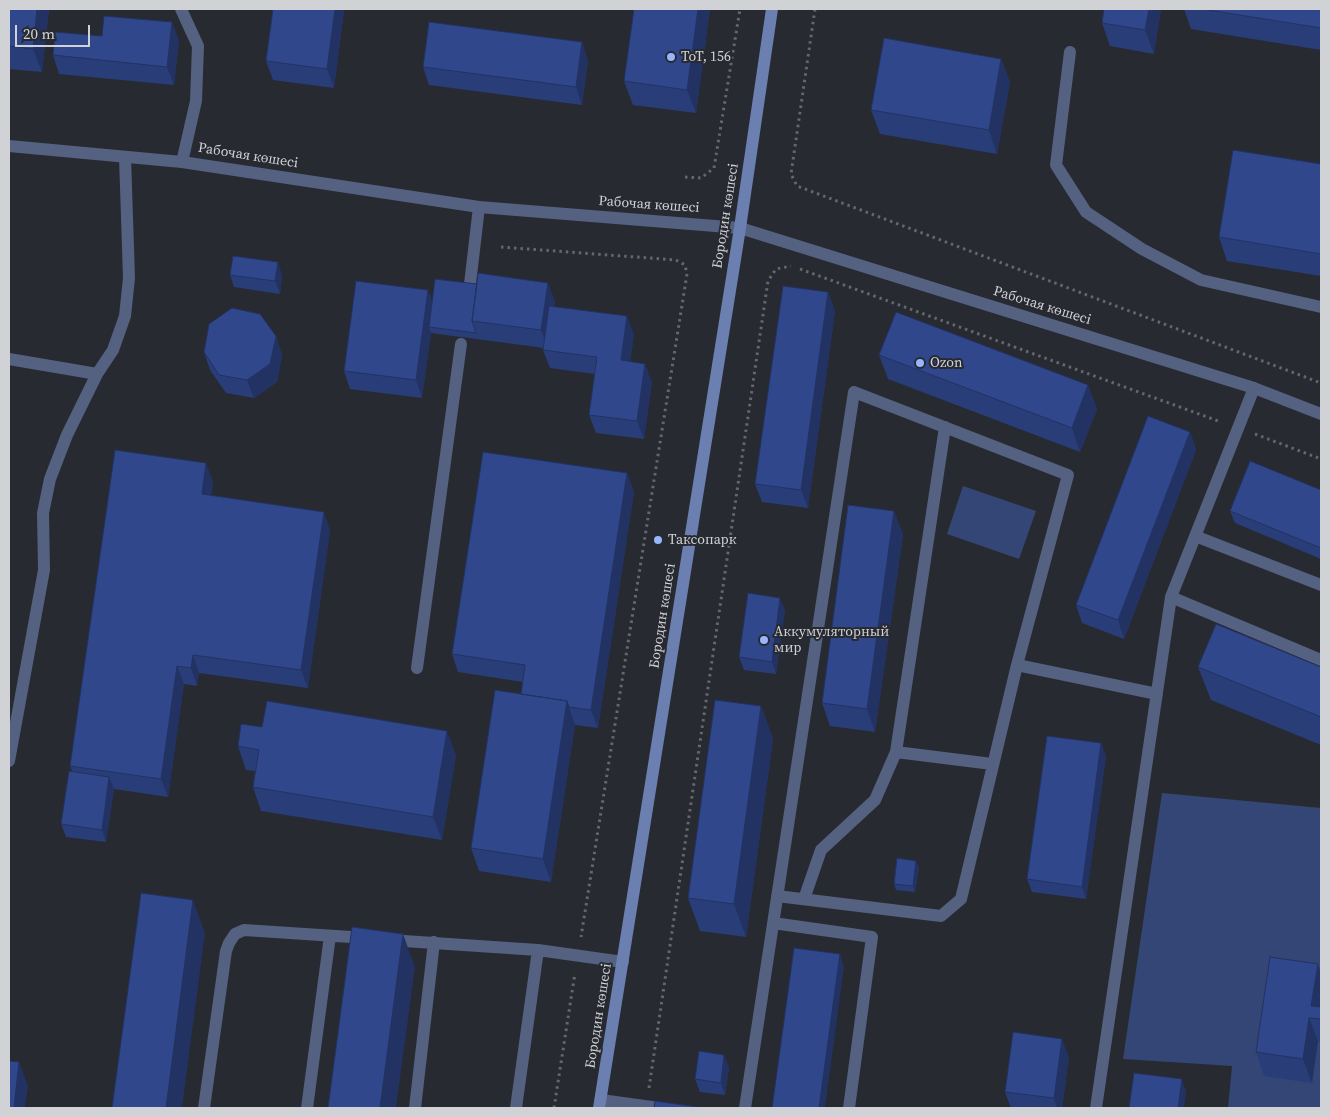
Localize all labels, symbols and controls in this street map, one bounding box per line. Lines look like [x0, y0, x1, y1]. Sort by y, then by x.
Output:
scale bar [18, 15, 92, 47]
text: 20 m [23, 23, 55, 44]
place label: ТоТ, 156 [681, 49, 731, 65]
marker: ТоТ, 156 [665, 51, 677, 63]
street label: Рабочая көшесі [197, 140, 299, 172]
street label: Бородин көшесі [709, 162, 743, 270]
street label: Рабочая көшесі [598, 193, 700, 217]
street label: Рабочая көшесі [991, 283, 1093, 329]
place label: Ozon [930, 355, 962, 371]
marker: Ozon [914, 357, 926, 369]
place label: Таксопарк [668, 532, 736, 548]
marker: Таксопарк [652, 534, 664, 546]
street label: Бородин көшесі [646, 562, 680, 670]
place label: Аккумуляторный мир [774, 624, 889, 656]
marker: Аккумуляторный мир [758, 634, 770, 646]
street label: Бородин көшесі [582, 962, 616, 1070]

